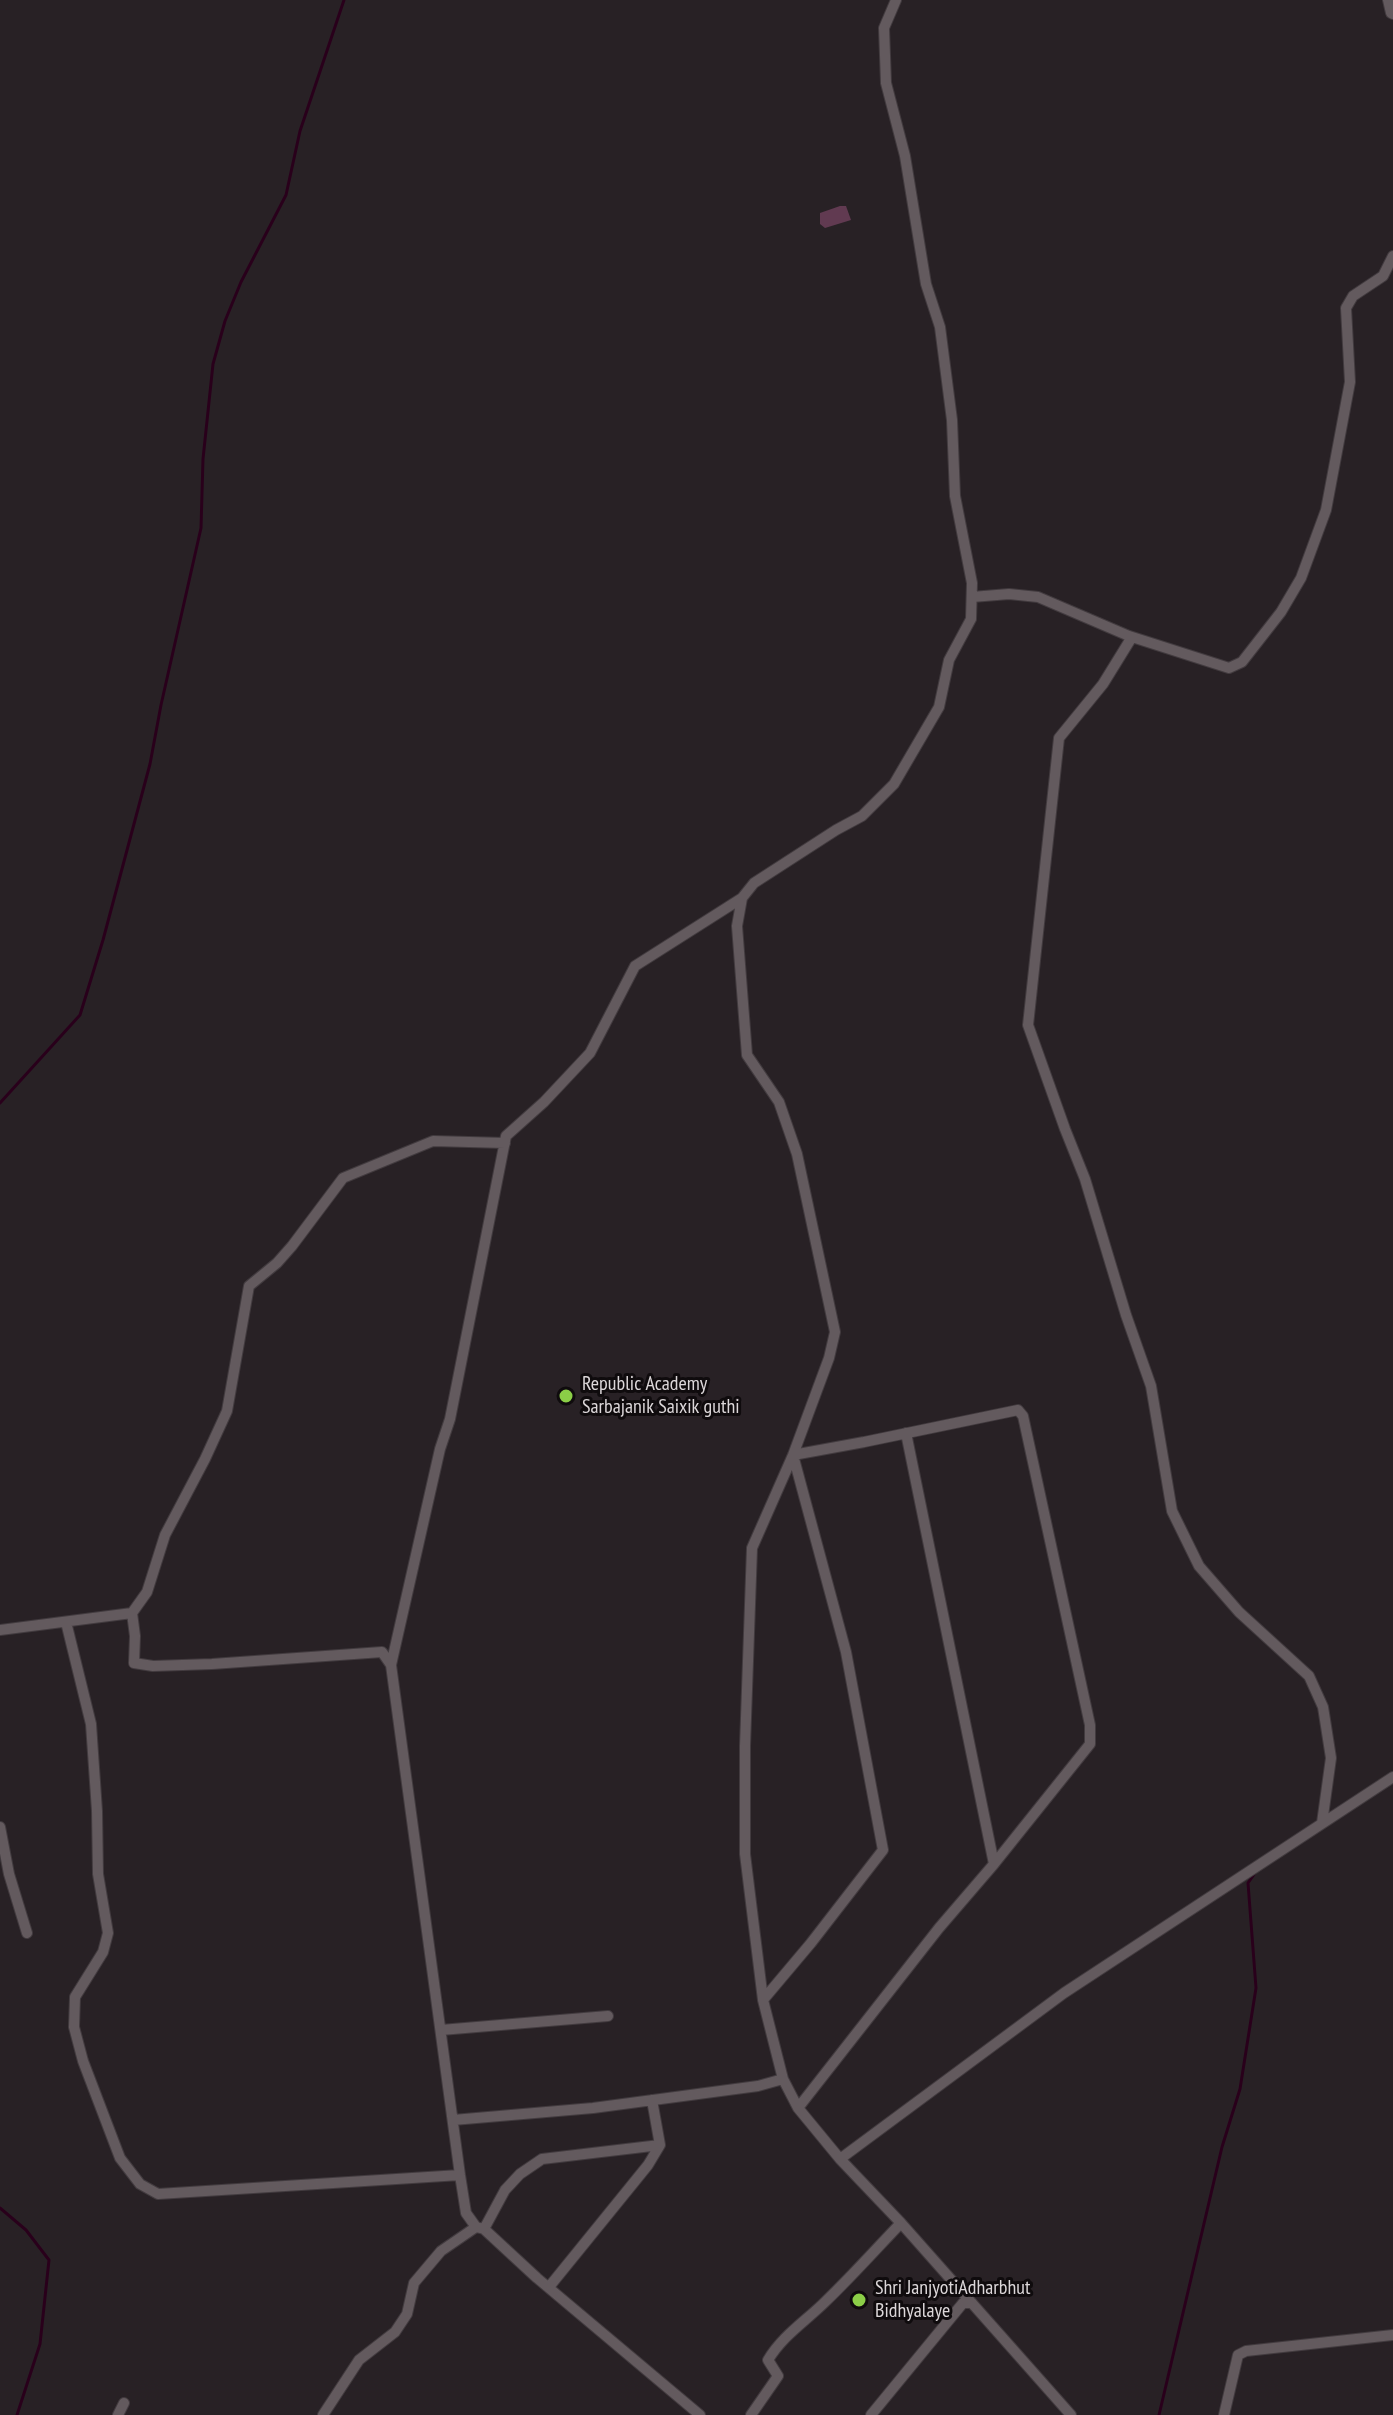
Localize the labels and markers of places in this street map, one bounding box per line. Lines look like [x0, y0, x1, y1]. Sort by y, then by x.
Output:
place label: Republic Academy Sarbajanik Saixik guthi [582, 1372, 740, 1419]
marker: Republic Academy Sarbajanik Saixik guthi [557, 1387, 575, 1405]
place label: Shri JanjyotiAdharbhut Bidhyalaye [875, 2276, 1030, 2323]
marker: Shri JanjyotiAdharbhut Bidhyalaye [850, 2291, 868, 2309]

